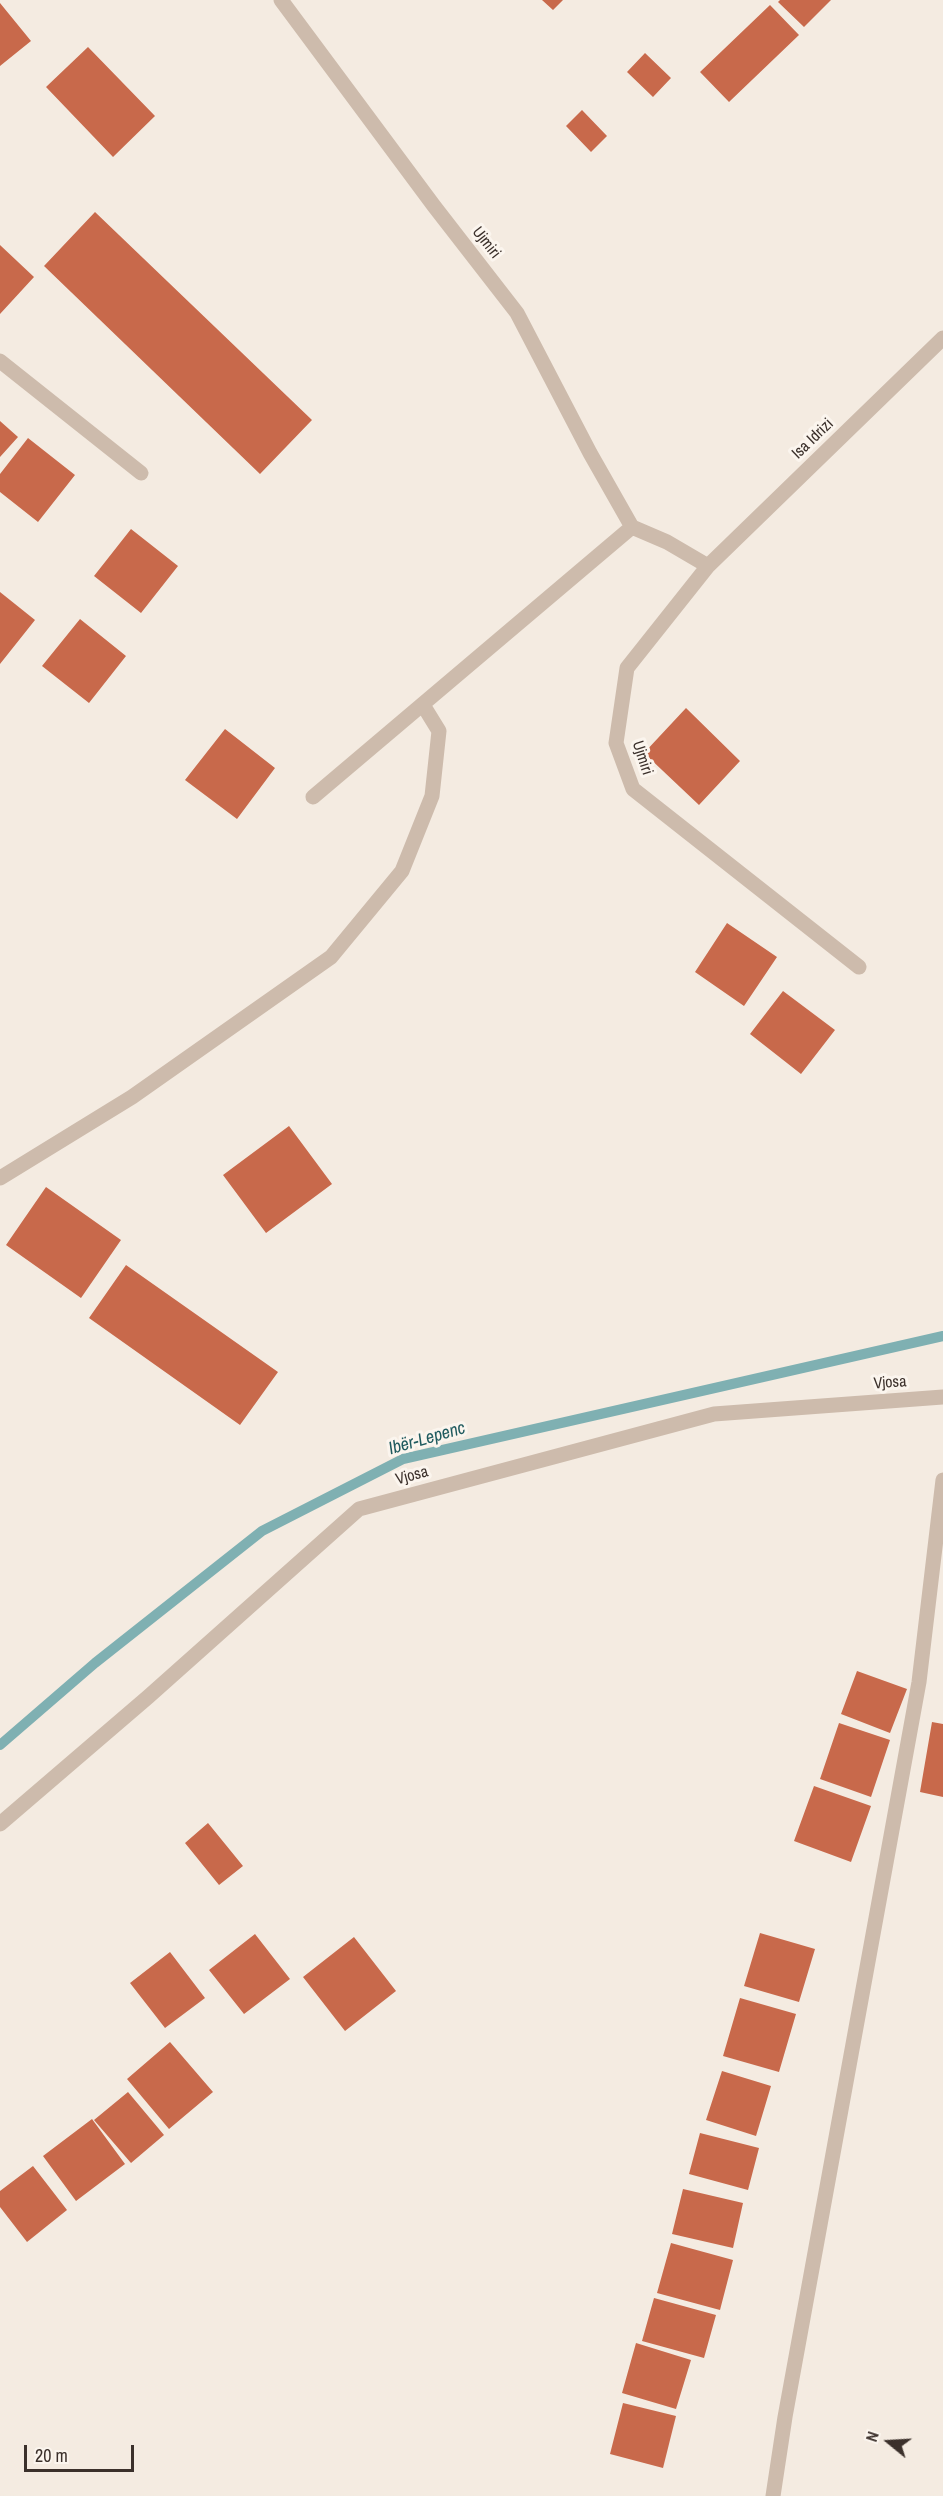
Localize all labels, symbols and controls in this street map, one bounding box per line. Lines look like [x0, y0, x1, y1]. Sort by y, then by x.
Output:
street label: Ujmiri [468, 223, 504, 263]
street label: Isa Idrizi [788, 415, 838, 463]
street label: Ujmiri [627, 738, 657, 778]
street label: Vjosa [873, 1372, 907, 1394]
water label: Ibër-Lepenc [386, 1418, 468, 1460]
street label: Vjosa [394, 1462, 430, 1490]
north arrow [859, 2412, 919, 2472]
text: N [860, 2429, 884, 2444]
scale bar [27, 2433, 136, 2471]
text: 20 m [35, 2443, 68, 2468]

